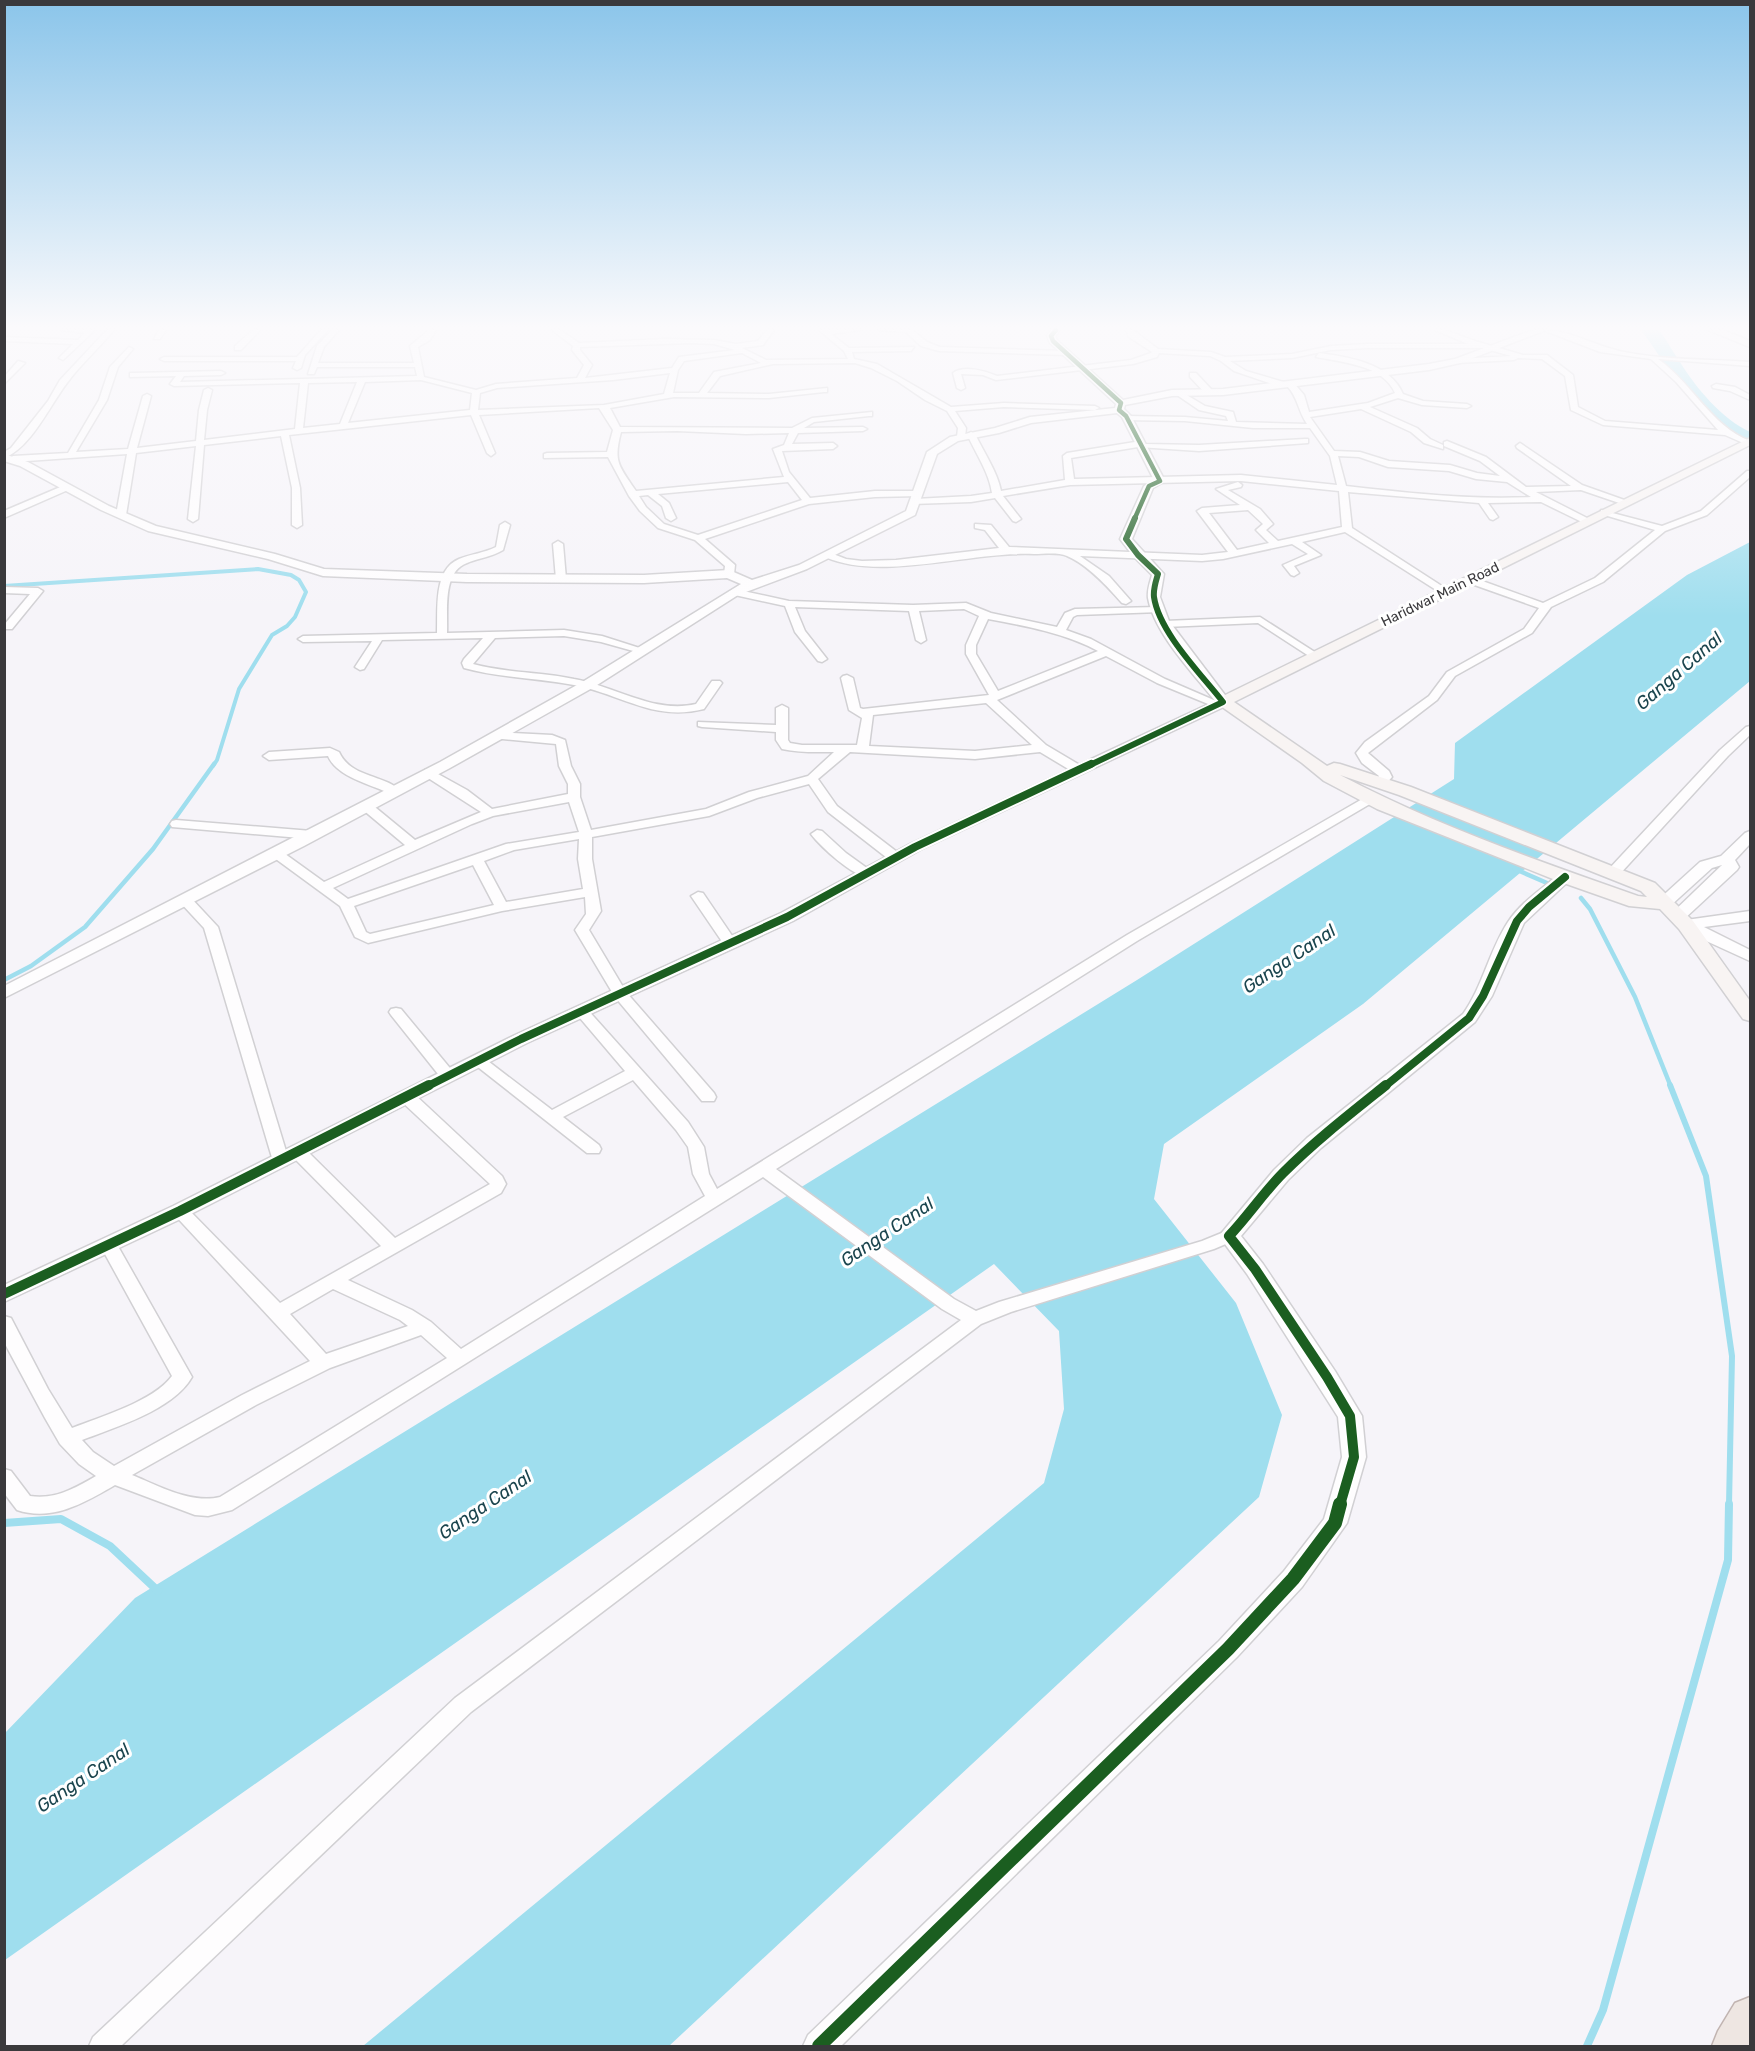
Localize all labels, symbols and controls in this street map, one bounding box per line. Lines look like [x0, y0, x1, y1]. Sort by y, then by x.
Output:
street label: Haridwar Main Road [1378, 558, 1502, 630]
water label: Ganga Canal [1631, 627, 1727, 715]
water label: Ganga Canal [1238, 919, 1340, 998]
water label: Ganga Canal [836, 1192, 938, 1271]
water label: Ganga Canal [434, 1465, 536, 1544]
water label: Ganga Canal [32, 1738, 134, 1817]

